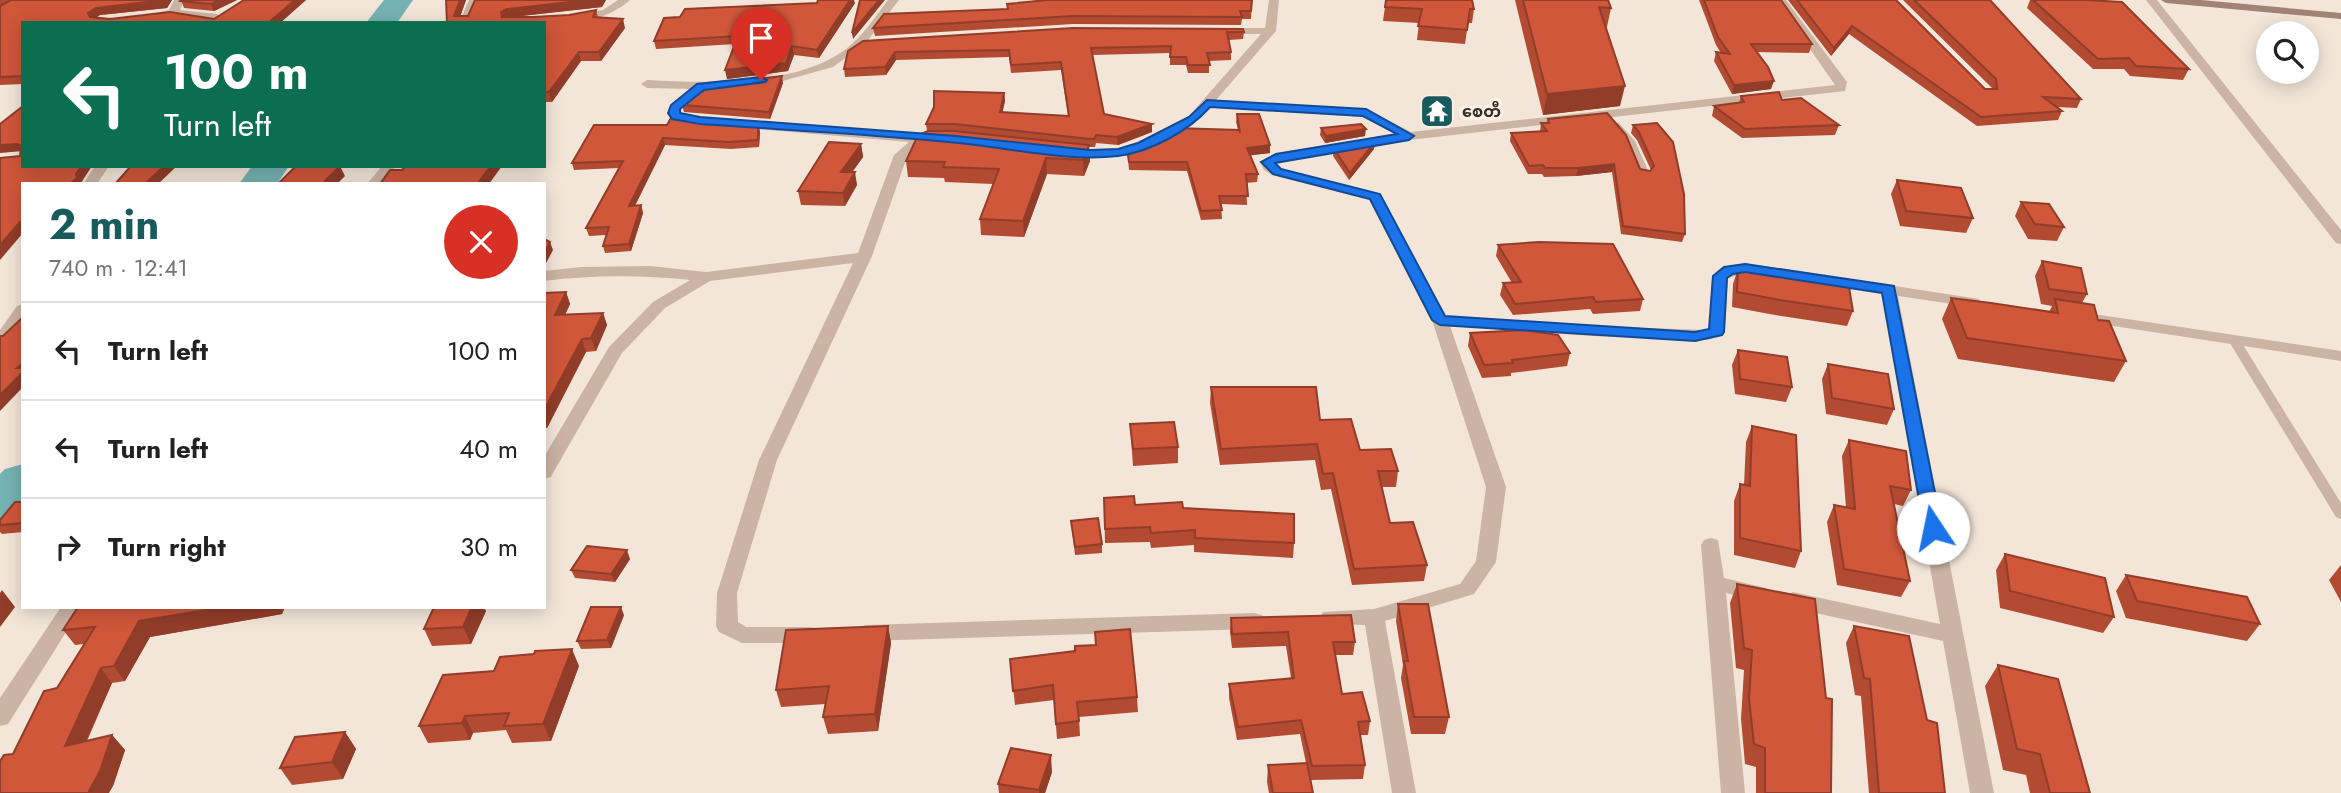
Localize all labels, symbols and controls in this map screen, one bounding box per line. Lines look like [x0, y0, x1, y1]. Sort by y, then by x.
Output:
pin [731, 8, 791, 80]
icon: arrive [742, 19, 780, 57]
map controls [2256, 21, 2319, 84]
button: search [2256, 21, 2319, 84]
text: 100 m [164, 37, 309, 107]
icon: left [49, 49, 140, 140]
temple icon: စေတီ [1418, 92, 1456, 130]
place label: စေတီ [1462, 100, 1501, 123]
text: Turn left [164, 102, 271, 148]
text: 2 min [49, 194, 159, 255]
button: close [444, 205, 518, 279]
text: 740 m · 12:41 [49, 251, 188, 285]
icon: left [49, 332, 87, 370]
text: Turn left [108, 332, 208, 370]
text: 100 m [447, 332, 518, 370]
icon: left [49, 430, 87, 468]
text: Turn left [108, 430, 208, 468]
text: 40 m [459, 430, 518, 468]
position arrow [1896, 491, 1970, 565]
icon: right [49, 528, 87, 566]
text: Turn right [108, 528, 226, 566]
text: 30 m [460, 528, 518, 566]

